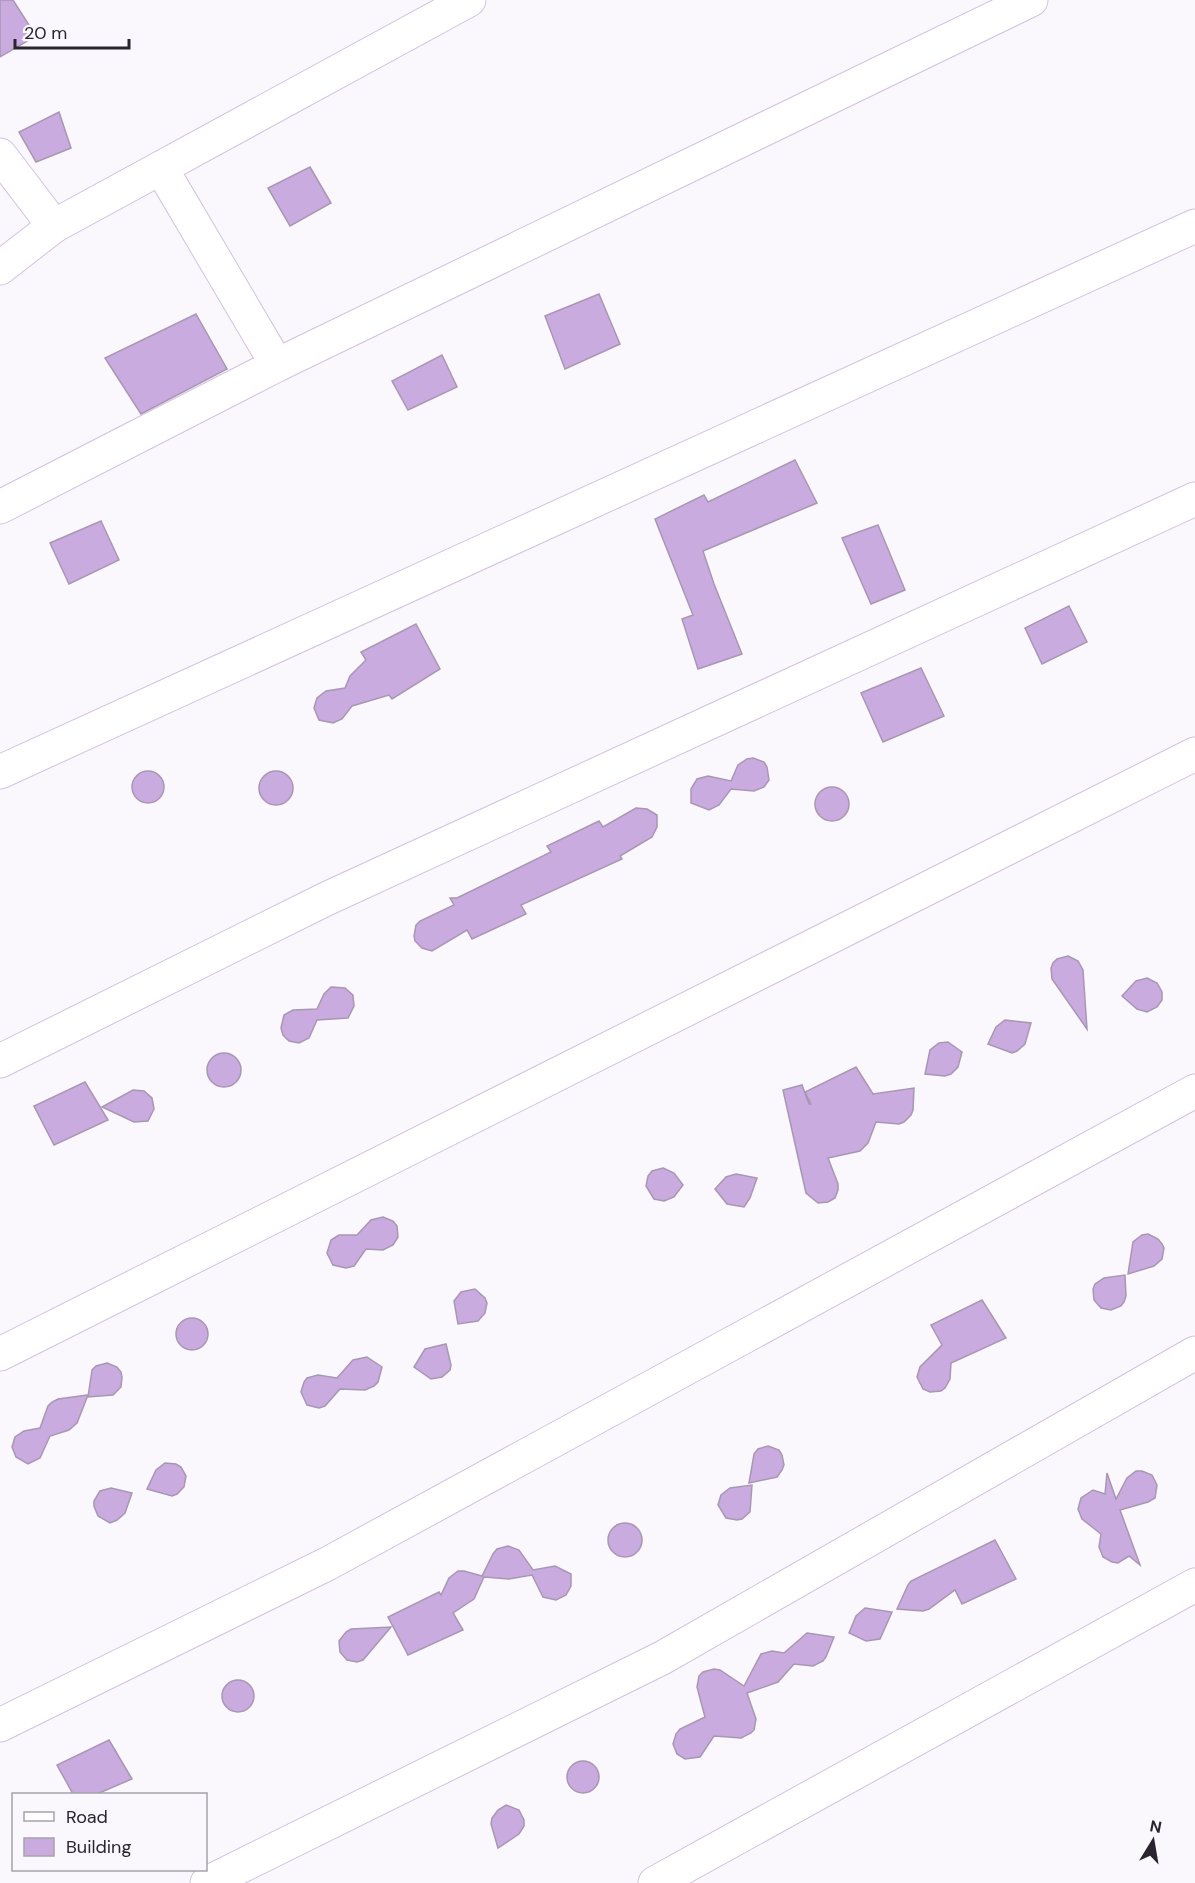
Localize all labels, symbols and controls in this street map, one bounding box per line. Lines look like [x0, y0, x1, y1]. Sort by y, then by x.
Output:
scale bar [15, 12, 129, 50]
text: 20 m [24, 21, 67, 45]
legend [12, 1793, 207, 1871]
text: Road [66, 1805, 108, 1829]
north arrow [1123, 1811, 1183, 1871]
text: N [1148, 1815, 1163, 1838]
text: Building [66, 1835, 131, 1859]

